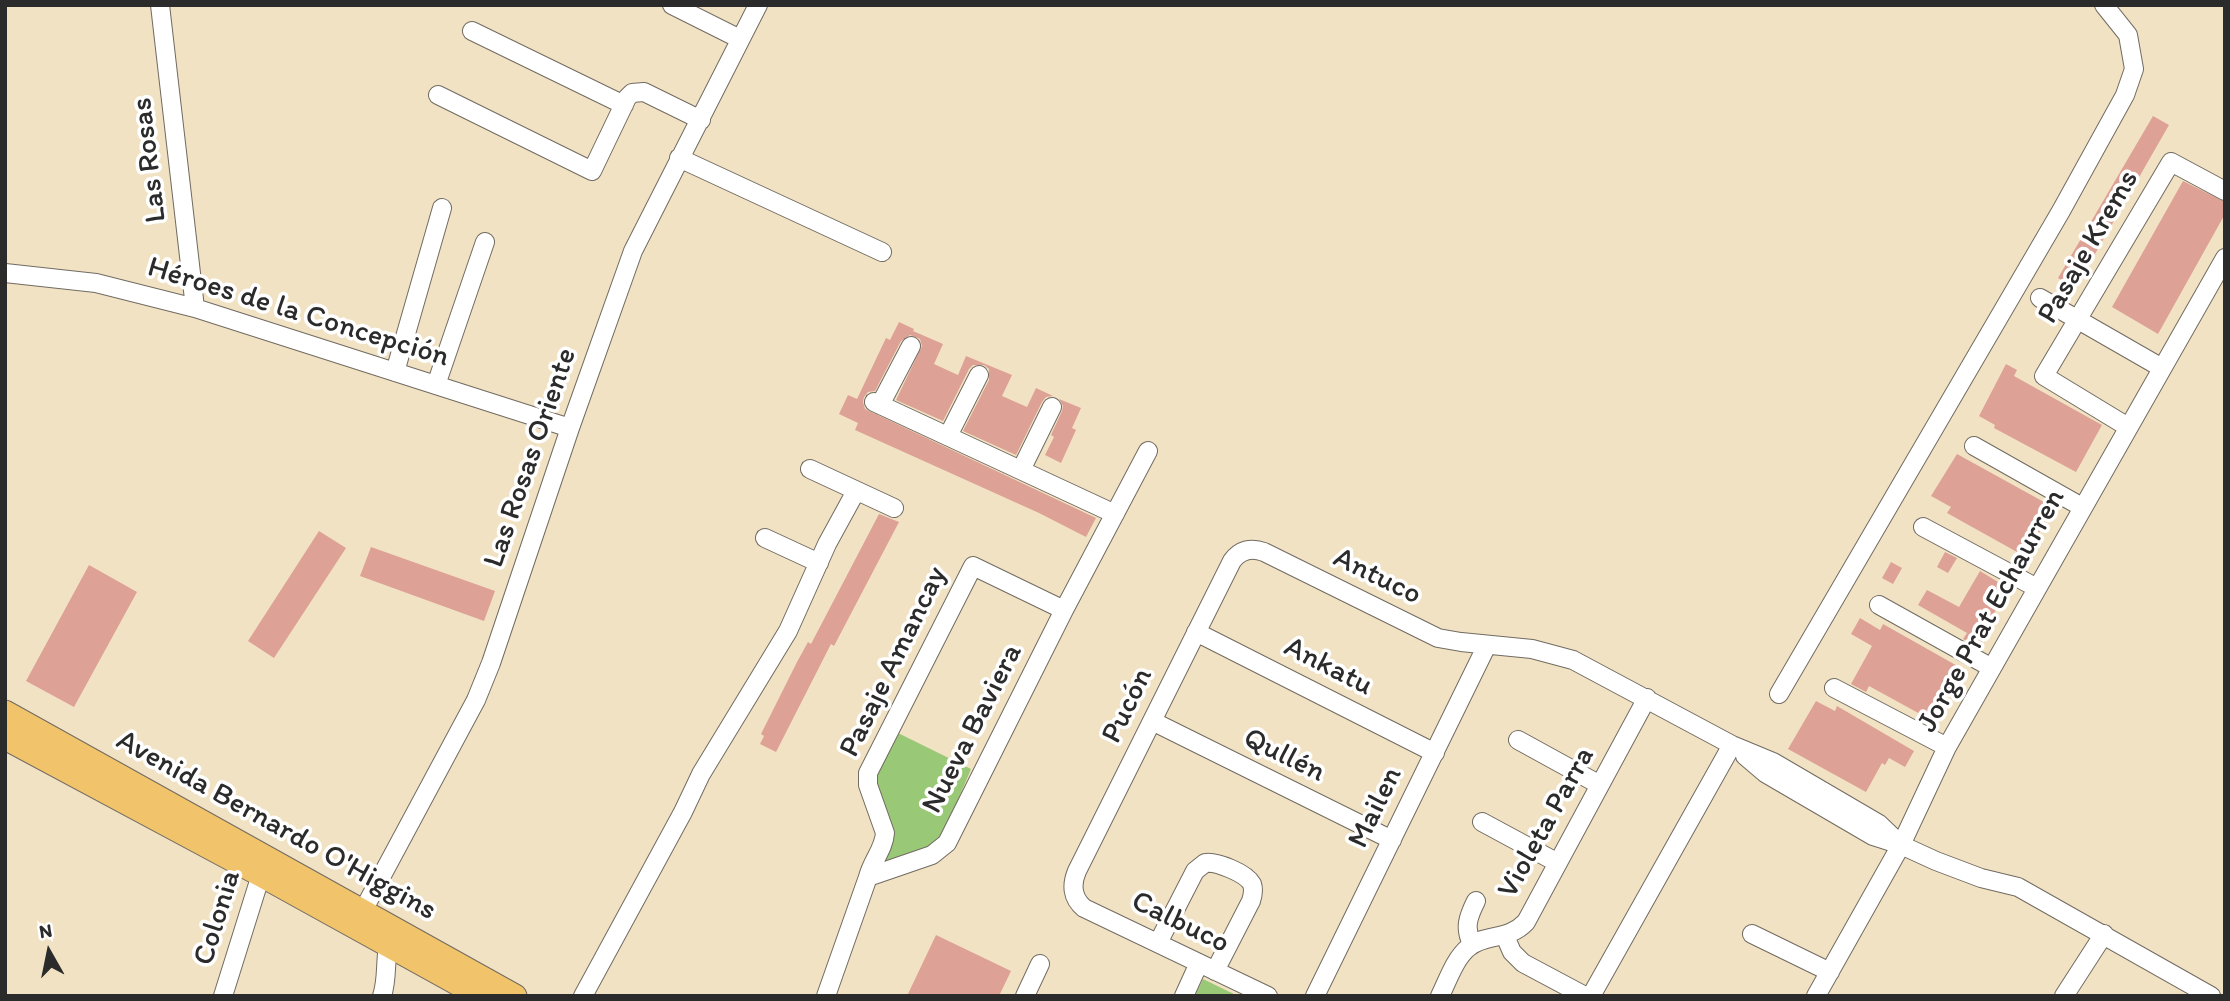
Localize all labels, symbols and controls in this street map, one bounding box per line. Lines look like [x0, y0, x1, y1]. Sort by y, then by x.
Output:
street label: Las Rosas [124, 95, 176, 225]
street label: Pasaje Krems [2031, 164, 2147, 330]
street label: Héroes de la Concepción [143, 250, 453, 376]
street label: Las Rosas Oriente [477, 344, 585, 572]
street label: Jorge Prat Echaurren [1910, 483, 2074, 739]
street label: Antuco [1327, 540, 1427, 614]
street label: Pasaje Amancay [832, 561, 956, 763]
street label: Ankatu [1278, 629, 1378, 705]
street label: Nueva Baviera [915, 638, 1031, 820]
street label: Pucón [1094, 663, 1162, 749]
street label: Qullén [1237, 721, 1331, 791]
street label: Avenida Bernardo O'Higgins [110, 723, 442, 929]
street label: Violeta Parra [1491, 741, 1603, 905]
street label: Mailen [1341, 762, 1411, 854]
street label: Colonia [187, 866, 249, 970]
street label: Calbuco [1125, 884, 1235, 962]
north arrow [14, 917, 84, 987]
text: N [37, 918, 54, 943]

